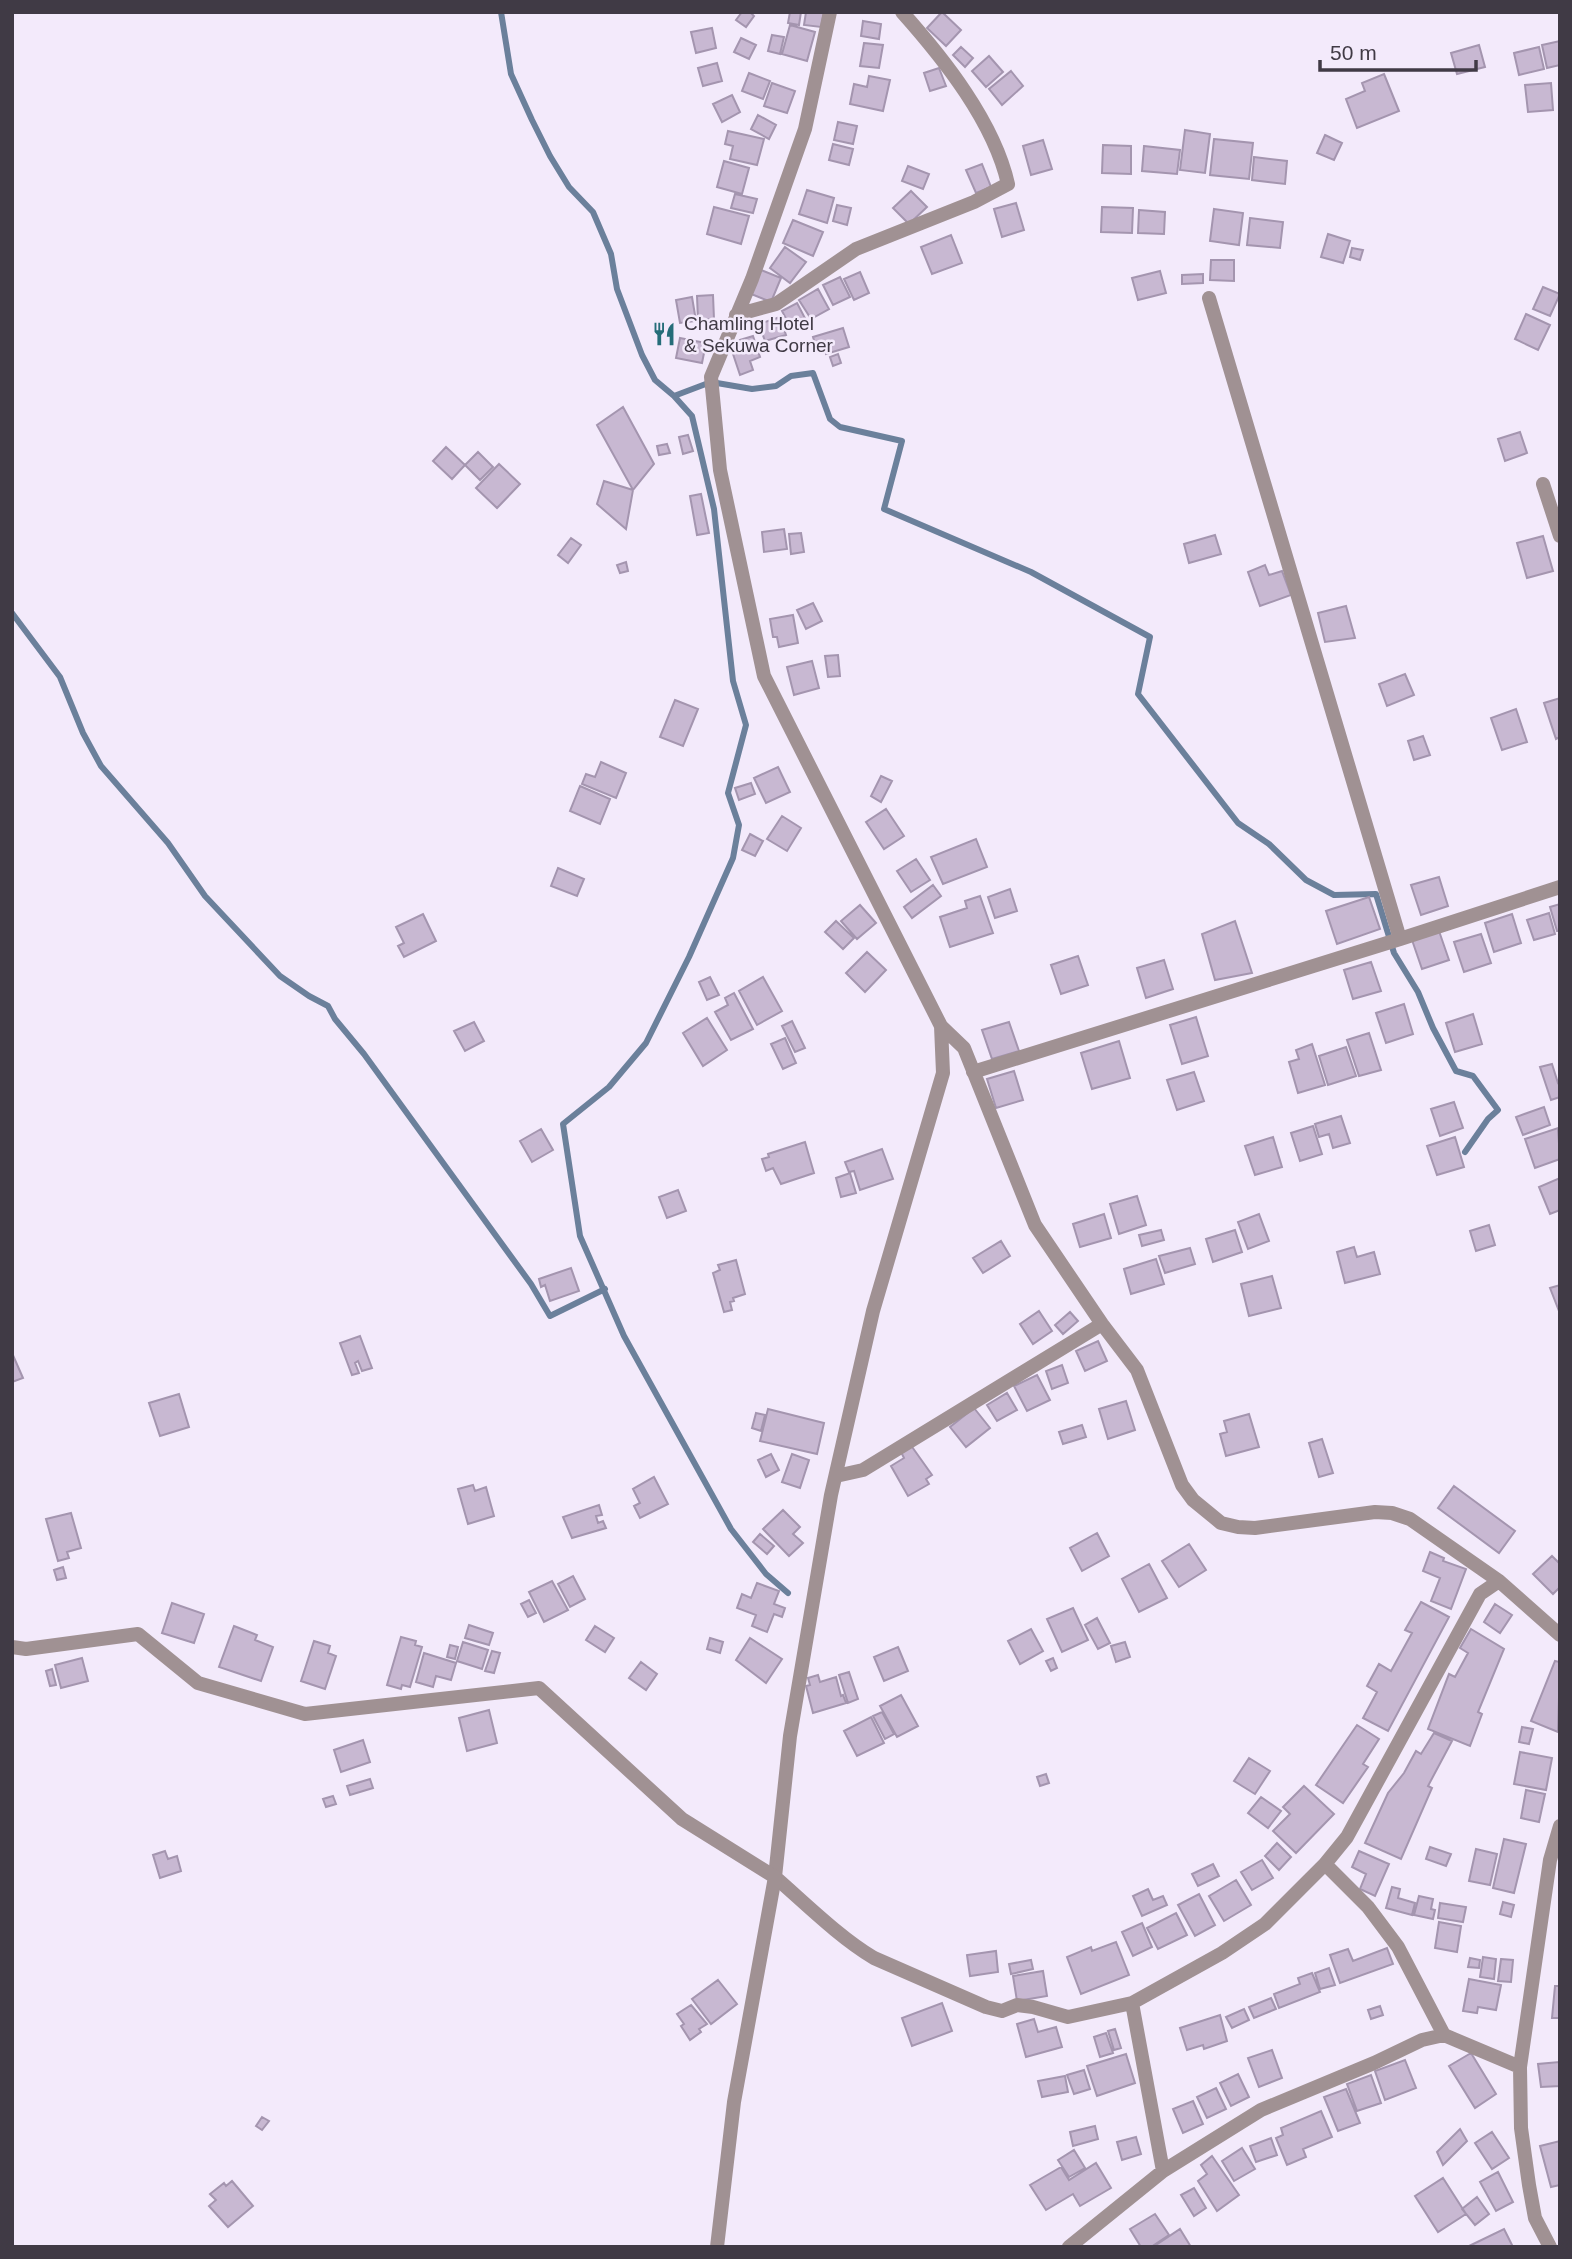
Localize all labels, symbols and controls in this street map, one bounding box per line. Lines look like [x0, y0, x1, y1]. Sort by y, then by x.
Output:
scale bar [1320, 28, 1476, 72]
text: 50 m [1330, 41, 1377, 64]
place label: Chamling Hotel & Sekuwa Corner [684, 313, 834, 356]
restaurant icon: Chamling Hotel & Sekuwa Corner [650, 320, 678, 348]

